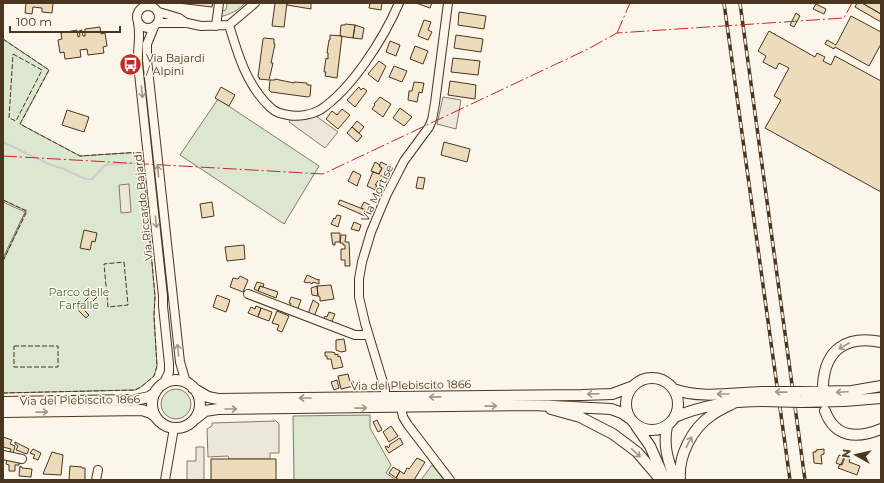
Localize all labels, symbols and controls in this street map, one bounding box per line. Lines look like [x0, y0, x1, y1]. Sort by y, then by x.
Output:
scale bar [10, 8, 120, 34]
text: 100 m [16, 14, 52, 29]
bus stop icon: Via Bajardi / Alpini [117, 51, 143, 77]
place label: Via Bajardi / Alpini [145, 51, 205, 78]
one-way arrow [138, 85, 145, 98]
street label: Via Riccardo Bajardi [130, 151, 156, 261]
street label: Via Mortise [358, 162, 396, 224]
one-way arrow [155, 165, 162, 178]
one-way arrow [152, 215, 159, 228]
park label: Parco delle Farfalle [48, 285, 110, 312]
one-way arrow [838, 342, 850, 350]
one-way arrow [175, 344, 182, 357]
street label: Via del Plebiscito 1866 [351, 377, 472, 393]
one-way arrow [775, 388, 788, 396]
one-way arrow [836, 388, 849, 395]
one-way arrow [717, 390, 730, 398]
one-way arrow [587, 391, 600, 398]
street label: Via del Plebiscito 1866 [20, 392, 141, 408]
one-way arrow [429, 393, 442, 401]
one-way arrow [299, 394, 312, 402]
one-way arrow [484, 402, 497, 409]
one-way arrow [354, 404, 367, 412]
one-way arrow [224, 405, 237, 413]
one-way arrow [35, 408, 48, 416]
north arrow [836, 435, 876, 475]
one-way arrow [685, 437, 693, 449]
one-way arrow [631, 448, 641, 457]
text: N [839, 448, 854, 459]

